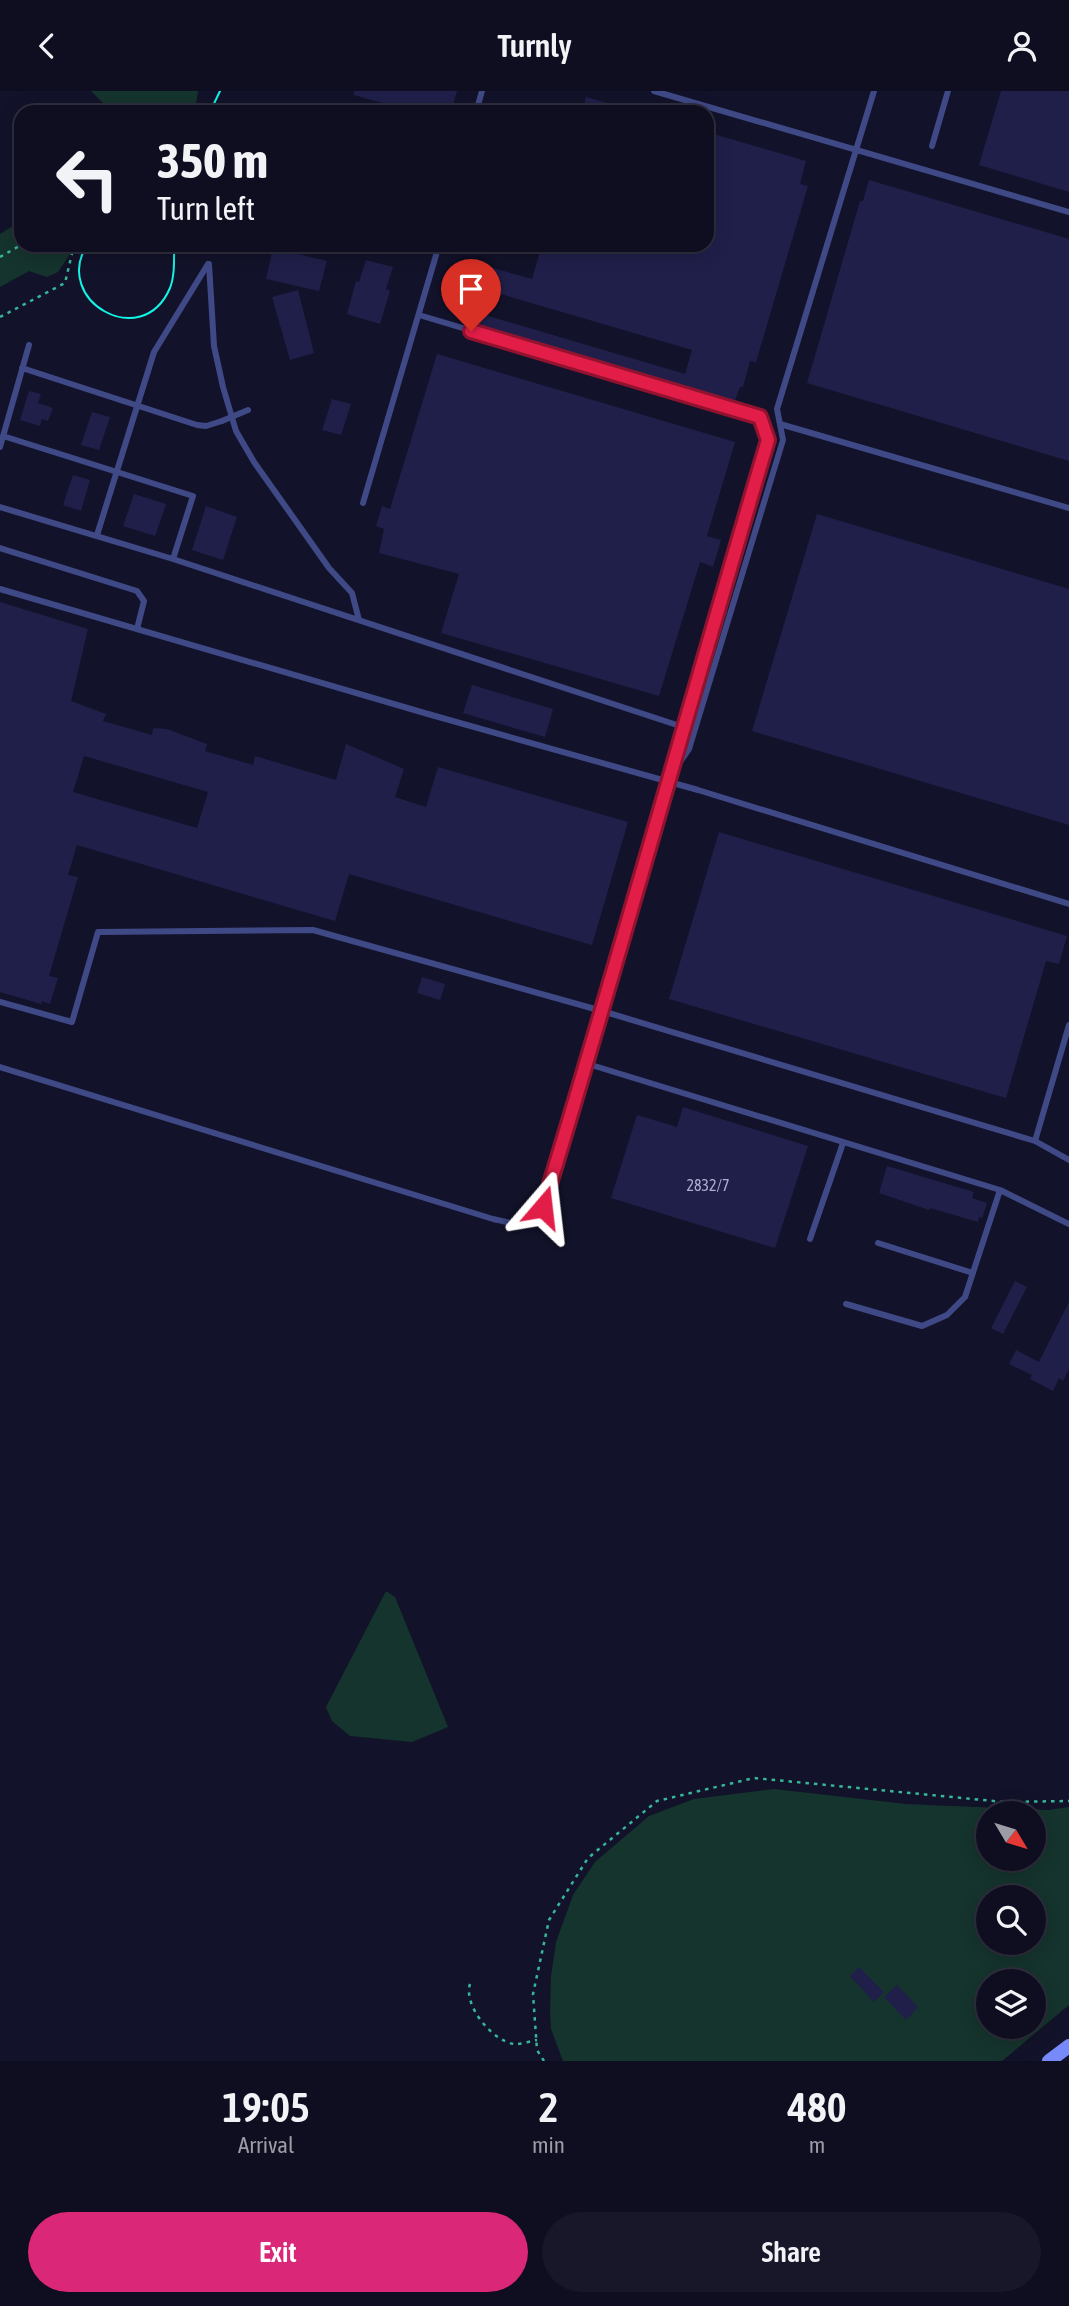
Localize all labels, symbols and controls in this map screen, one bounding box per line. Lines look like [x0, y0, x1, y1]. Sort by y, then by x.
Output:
icon: back [28, 27, 66, 65]
text: Turnly [497, 27, 572, 64]
icon: person [1003, 27, 1041, 65]
text: 350 m [157, 132, 268, 188]
icon: left [42, 133, 133, 224]
text: Turn left [157, 190, 255, 227]
pin [441, 259, 501, 331]
icon: arrive [452, 270, 490, 308]
position arrow [506, 1170, 580, 1244]
house number: 2832/7 [686, 1176, 730, 1194]
north arrow [976, 1801, 1046, 1871]
map controls [976, 1801, 1046, 2039]
button: search [976, 1885, 1046, 1955]
button: layers [976, 1969, 1046, 2039]
text: 19:05 [222, 2083, 310, 2131]
text: 2 [539, 2083, 558, 2131]
text: 480 [787, 2083, 847, 2131]
text: Arrival [238, 2132, 294, 2158]
text: min [532, 2132, 565, 2158]
text: m [809, 2132, 825, 2158]
button: Exit [28, 2212, 528, 2292]
button: Share [542, 2212, 1041, 2292]

